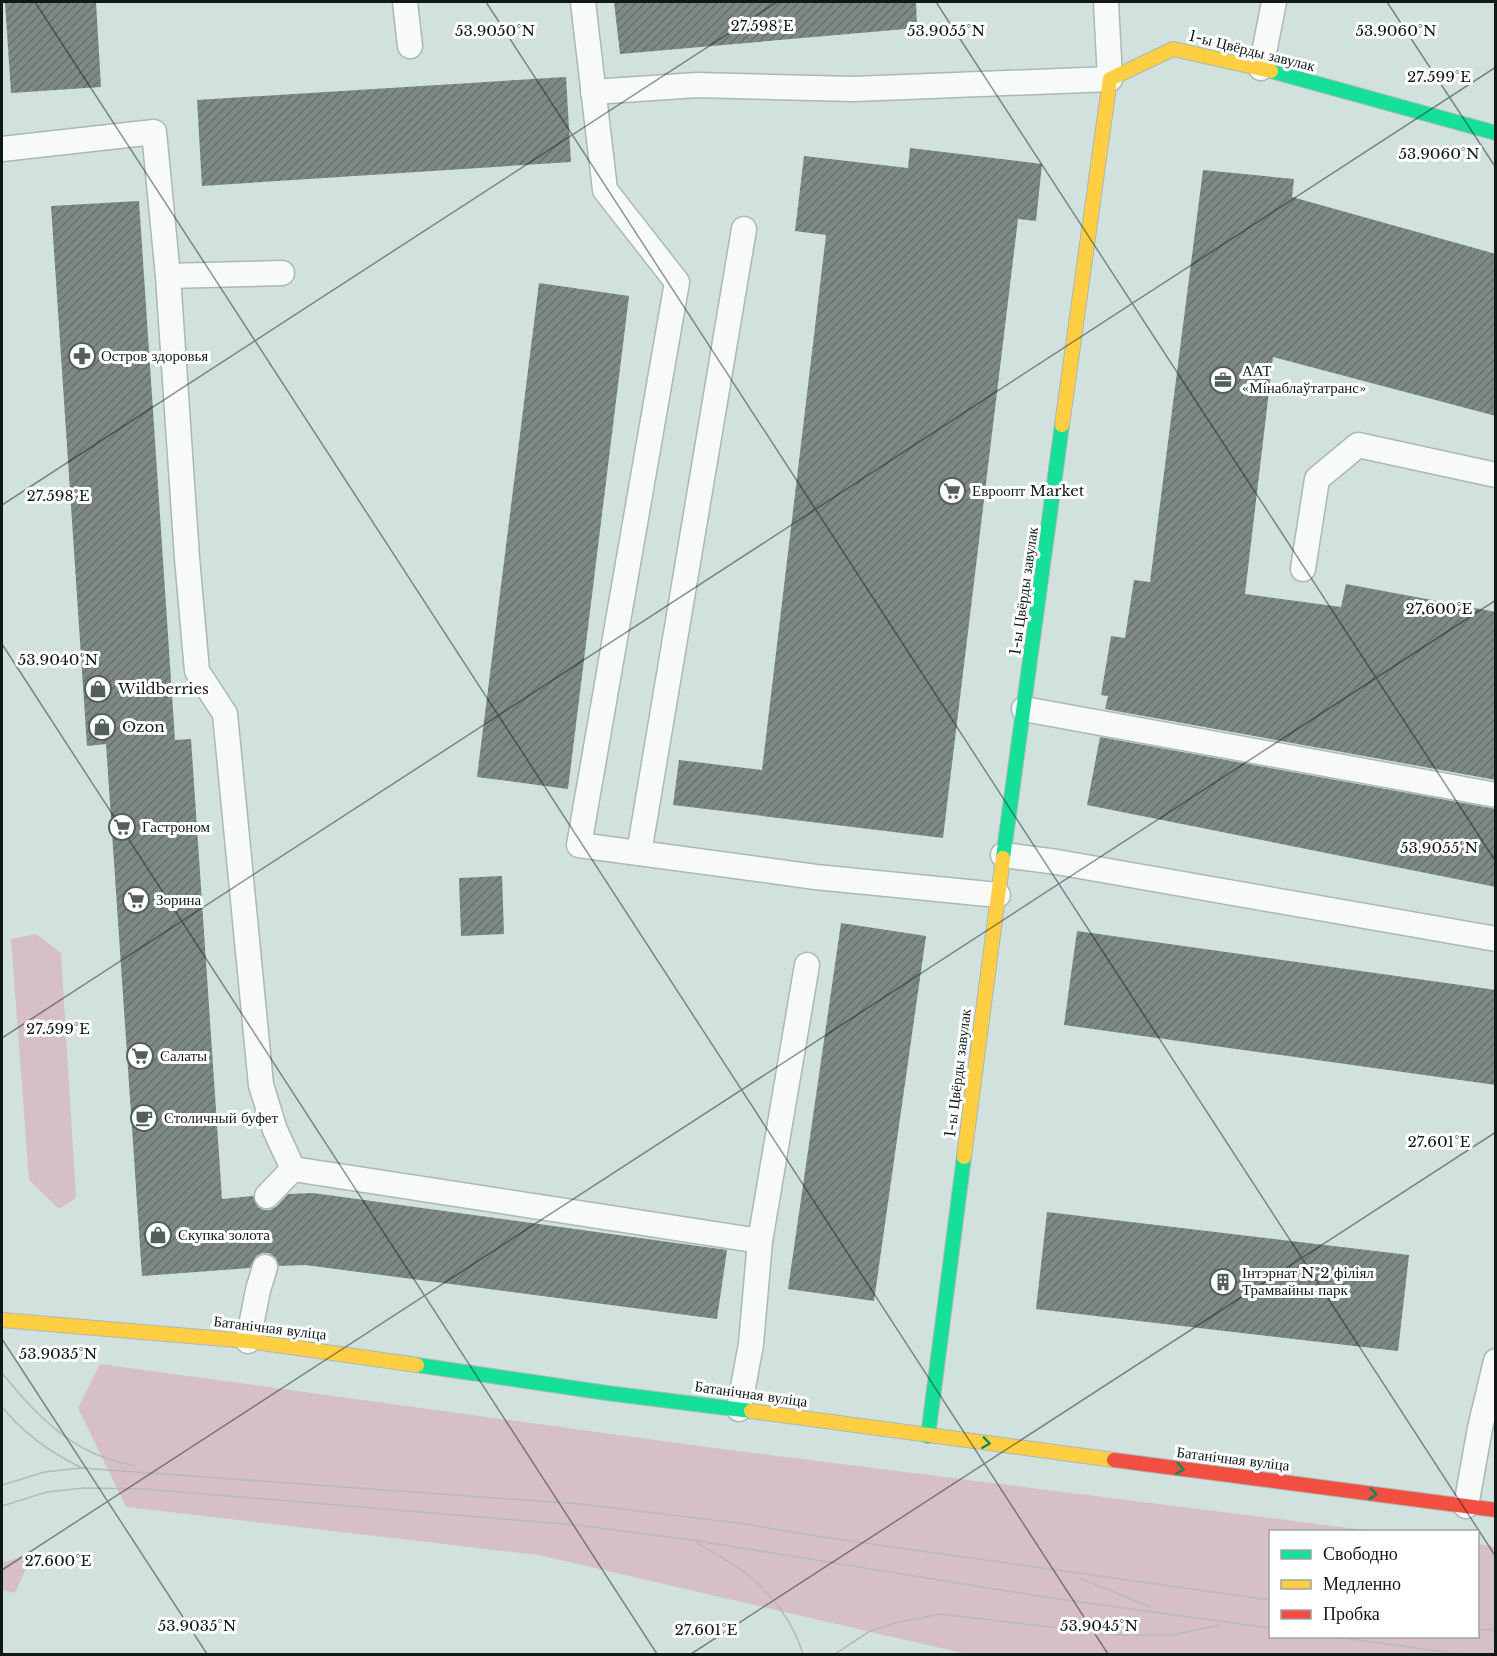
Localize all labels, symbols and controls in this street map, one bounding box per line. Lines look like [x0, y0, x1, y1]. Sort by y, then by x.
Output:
text: 27.598°E [730, 16, 794, 35]
text: 53.9050°N [455, 21, 535, 40]
text: 53.9055°N [907, 21, 985, 40]
text: 53.9060°N [1355, 21, 1437, 40]
street label: 1-ы Цвёрды завулак [1187, 26, 1318, 76]
text: 27.599°E [1407, 67, 1471, 86]
text: 53.9060°N [1398, 144, 1480, 163]
pharmacy icon: Остров здоровья [67, 341, 97, 371]
place label: Остров здоровья [101, 346, 208, 365]
place label: ААТ «Мінаблаўтатранс» [1242, 361, 1366, 397]
office icon: ААТ «Мінаблаўтатранс» [1208, 365, 1238, 395]
supermarket icon: Евроопт Market [937, 476, 967, 506]
place label: Евроопт Market [972, 481, 1085, 500]
text: 27.598°E [26, 486, 90, 505]
street label: 1-ы Цвёрды завулак [1005, 525, 1042, 656]
text: 27.600°E [1406, 599, 1473, 618]
text: 53.9040°N [18, 650, 98, 669]
shop icon: Wildberries [83, 674, 113, 704]
place label: Wildberries [117, 679, 209, 698]
shop icon: Ozon [87, 712, 117, 742]
place label: Ozon [122, 717, 165, 736]
supermarket icon: Гастроном [107, 812, 137, 842]
place label: Гастроном [142, 817, 211, 836]
text: 53.9055°N [1400, 838, 1478, 857]
supermarket icon: Зорина [121, 885, 151, 915]
place label: Зорина [156, 890, 202, 909]
street label: 1-ы Цвёрды завулак [940, 1007, 975, 1138]
text: 27.599°E [26, 1019, 90, 1038]
supermarket icon: Салаты [125, 1041, 155, 1071]
place label: Салаты [160, 1046, 207, 1065]
cafe icon: Столичный буфет [129, 1103, 159, 1133]
place label: Столичный буфет [164, 1108, 279, 1127]
text: 27.601°E [1408, 1132, 1471, 1151]
shop icon: Скупка золота [143, 1220, 173, 1250]
place label: Скупка золота [178, 1225, 270, 1244]
place label: Інтэрнат №2 філіял Трамвайны парк [1242, 1263, 1374, 1299]
building icon: Інтэрнат №2 філіял Трамвайны парк [1208, 1267, 1238, 1297]
street label: Батанічная вуліца [212, 1311, 328, 1344]
text: 53.9035°N [19, 1344, 97, 1363]
street label: Батанічная вуліца [693, 1376, 809, 1411]
one-way arrow [982, 1437, 991, 1449]
street label: Батанічная вуліца [1175, 1442, 1291, 1475]
one-way arrow [1175, 1462, 1184, 1474]
one-way arrow [1368, 1487, 1378, 1499]
legend [1269, 1530, 1479, 1638]
text: Свободно [1323, 1543, 1398, 1565]
text: 27.600°E [25, 1551, 92, 1570]
text: Медленно [1323, 1573, 1401, 1595]
text: Пробка [1323, 1603, 1380, 1625]
text: 53.9035°N [158, 1616, 236, 1635]
text: 53.9045°N [1060, 1616, 1138, 1635]
text: 27.601°E [675, 1620, 738, 1639]

